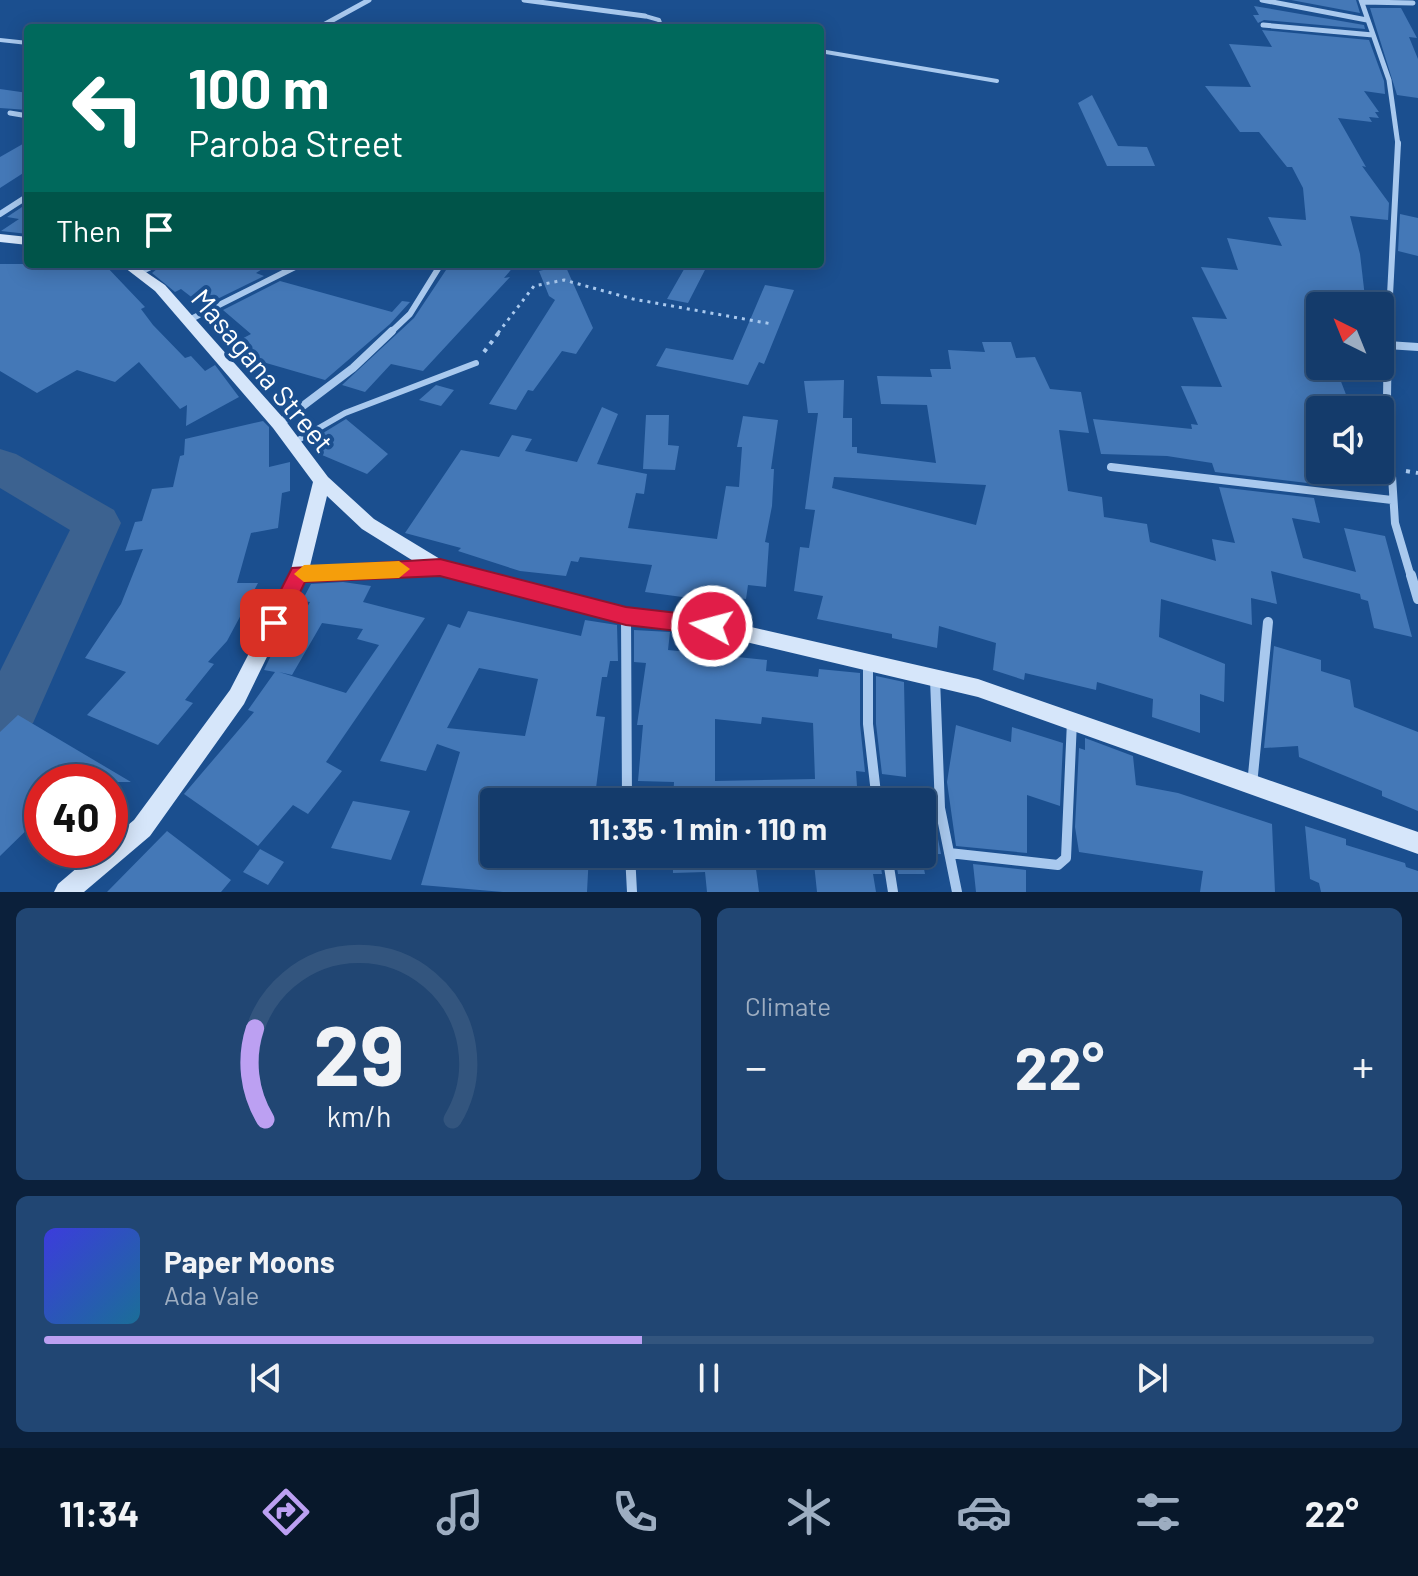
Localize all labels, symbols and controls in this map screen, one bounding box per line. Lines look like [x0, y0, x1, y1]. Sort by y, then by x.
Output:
text: 100 m [188, 53, 330, 120]
icon: left [56, 56, 160, 160]
text: Paroba Street [188, 121, 404, 164]
icon: arrive [137, 208, 181, 252]
text: Then [56, 212, 121, 248]
street label: Masagana Street [185, 281, 341, 459]
north arrow [1306, 292, 1394, 380]
map controls [1306, 292, 1394, 484]
button: sound [1306, 396, 1394, 484]
position arrow [670, 584, 754, 668]
pin [240, 589, 308, 657]
icon: arrive [252, 601, 296, 645]
speed limit sign: 40 [24, 764, 128, 868]
text: 11:35 · 1 min · 110 m [589, 810, 827, 846]
text: Climate [745, 990, 831, 1021]
text: 29 [313, 1003, 404, 1103]
text: 22° [1015, 1030, 1104, 1102]
text: − [745, 1039, 767, 1092]
text: + [1352, 1039, 1374, 1092]
text: km/h [326, 1098, 391, 1133]
text: Paper Moons [164, 1243, 335, 1279]
text: Ada Vale [164, 1279, 259, 1310]
icon: previous [244, 1356, 288, 1400]
icon: pause [687, 1356, 731, 1400]
icon: next [1130, 1356, 1174, 1400]
icon: directions [258, 1484, 314, 1540]
icon: music [432, 1484, 488, 1540]
icon: phone [607, 1484, 663, 1540]
icon: climate [781, 1484, 837, 1540]
icon: car [956, 1484, 1012, 1540]
icon: filters [1130, 1484, 1186, 1540]
text: 11:34 [59, 1491, 139, 1534]
text: 22° [1305, 1491, 1359, 1534]

